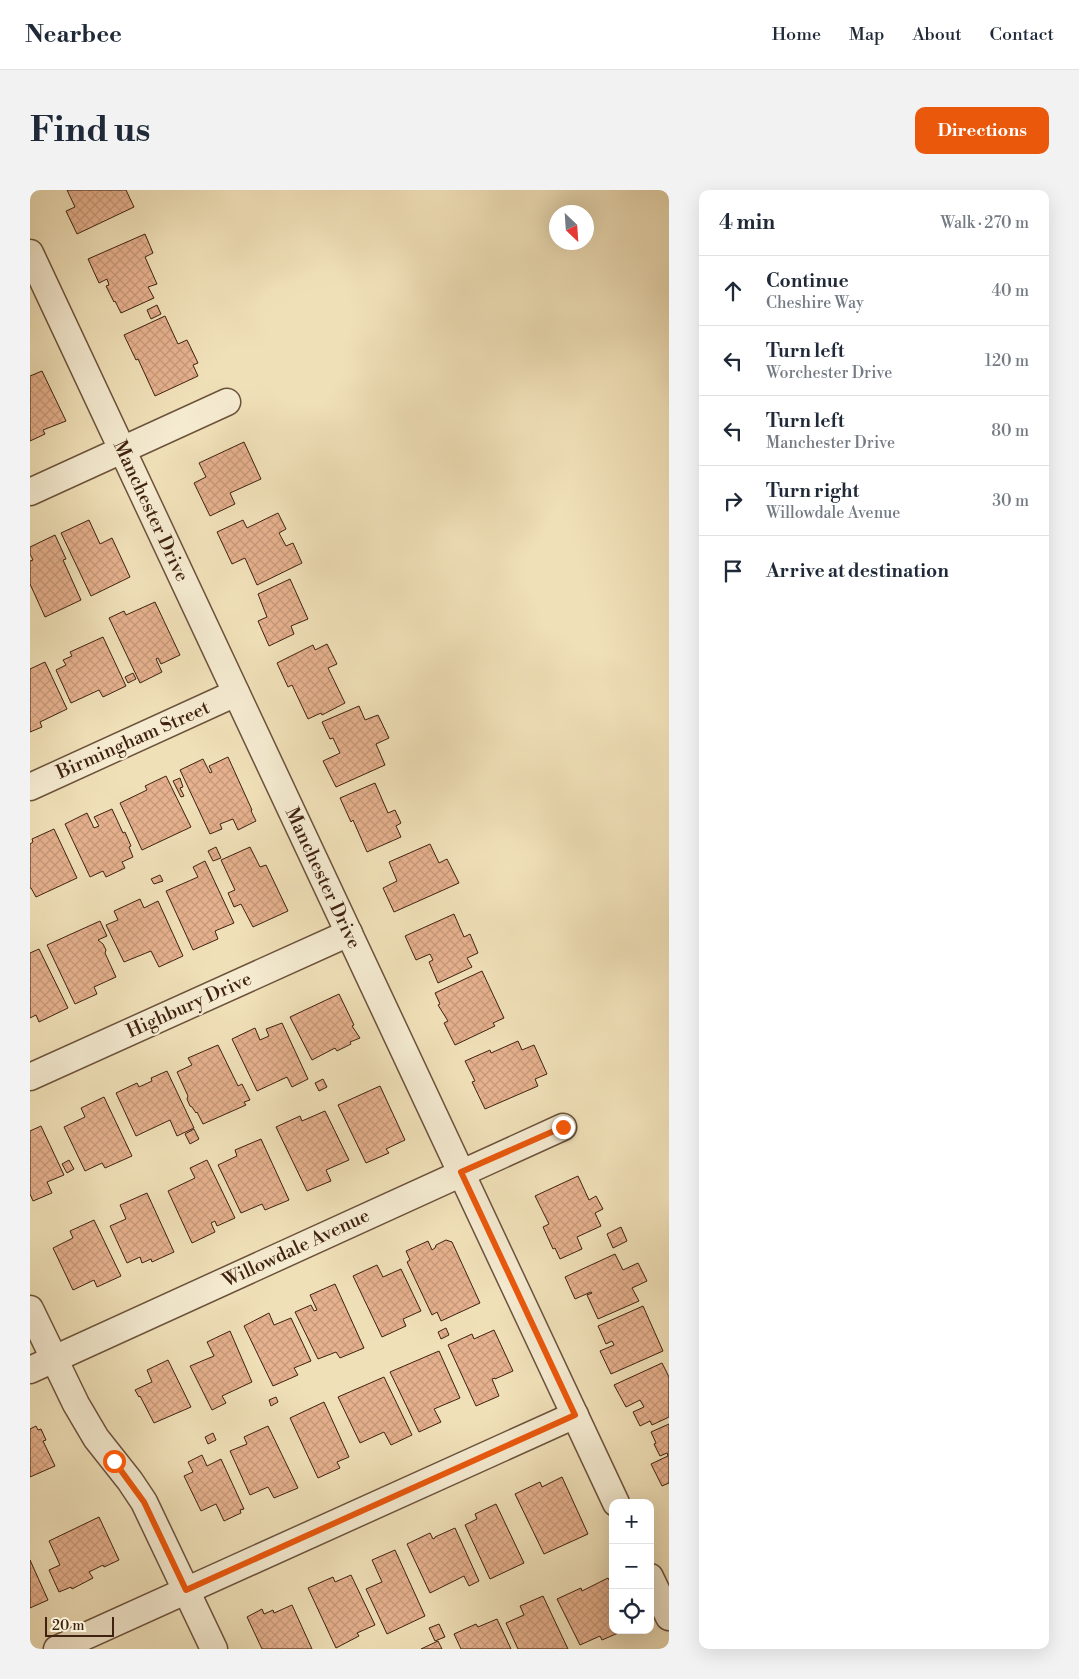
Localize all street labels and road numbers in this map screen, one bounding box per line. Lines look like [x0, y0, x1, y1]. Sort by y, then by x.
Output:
street label: Manchester Drive [108, 436, 194, 586]
street label: Birmingham Street [52, 695, 214, 785]
street label: Manchester Drive [280, 803, 366, 953]
street label: Highbury Drive [123, 967, 255, 1043]
street label: Willowdale Avenue [218, 1203, 373, 1293]

